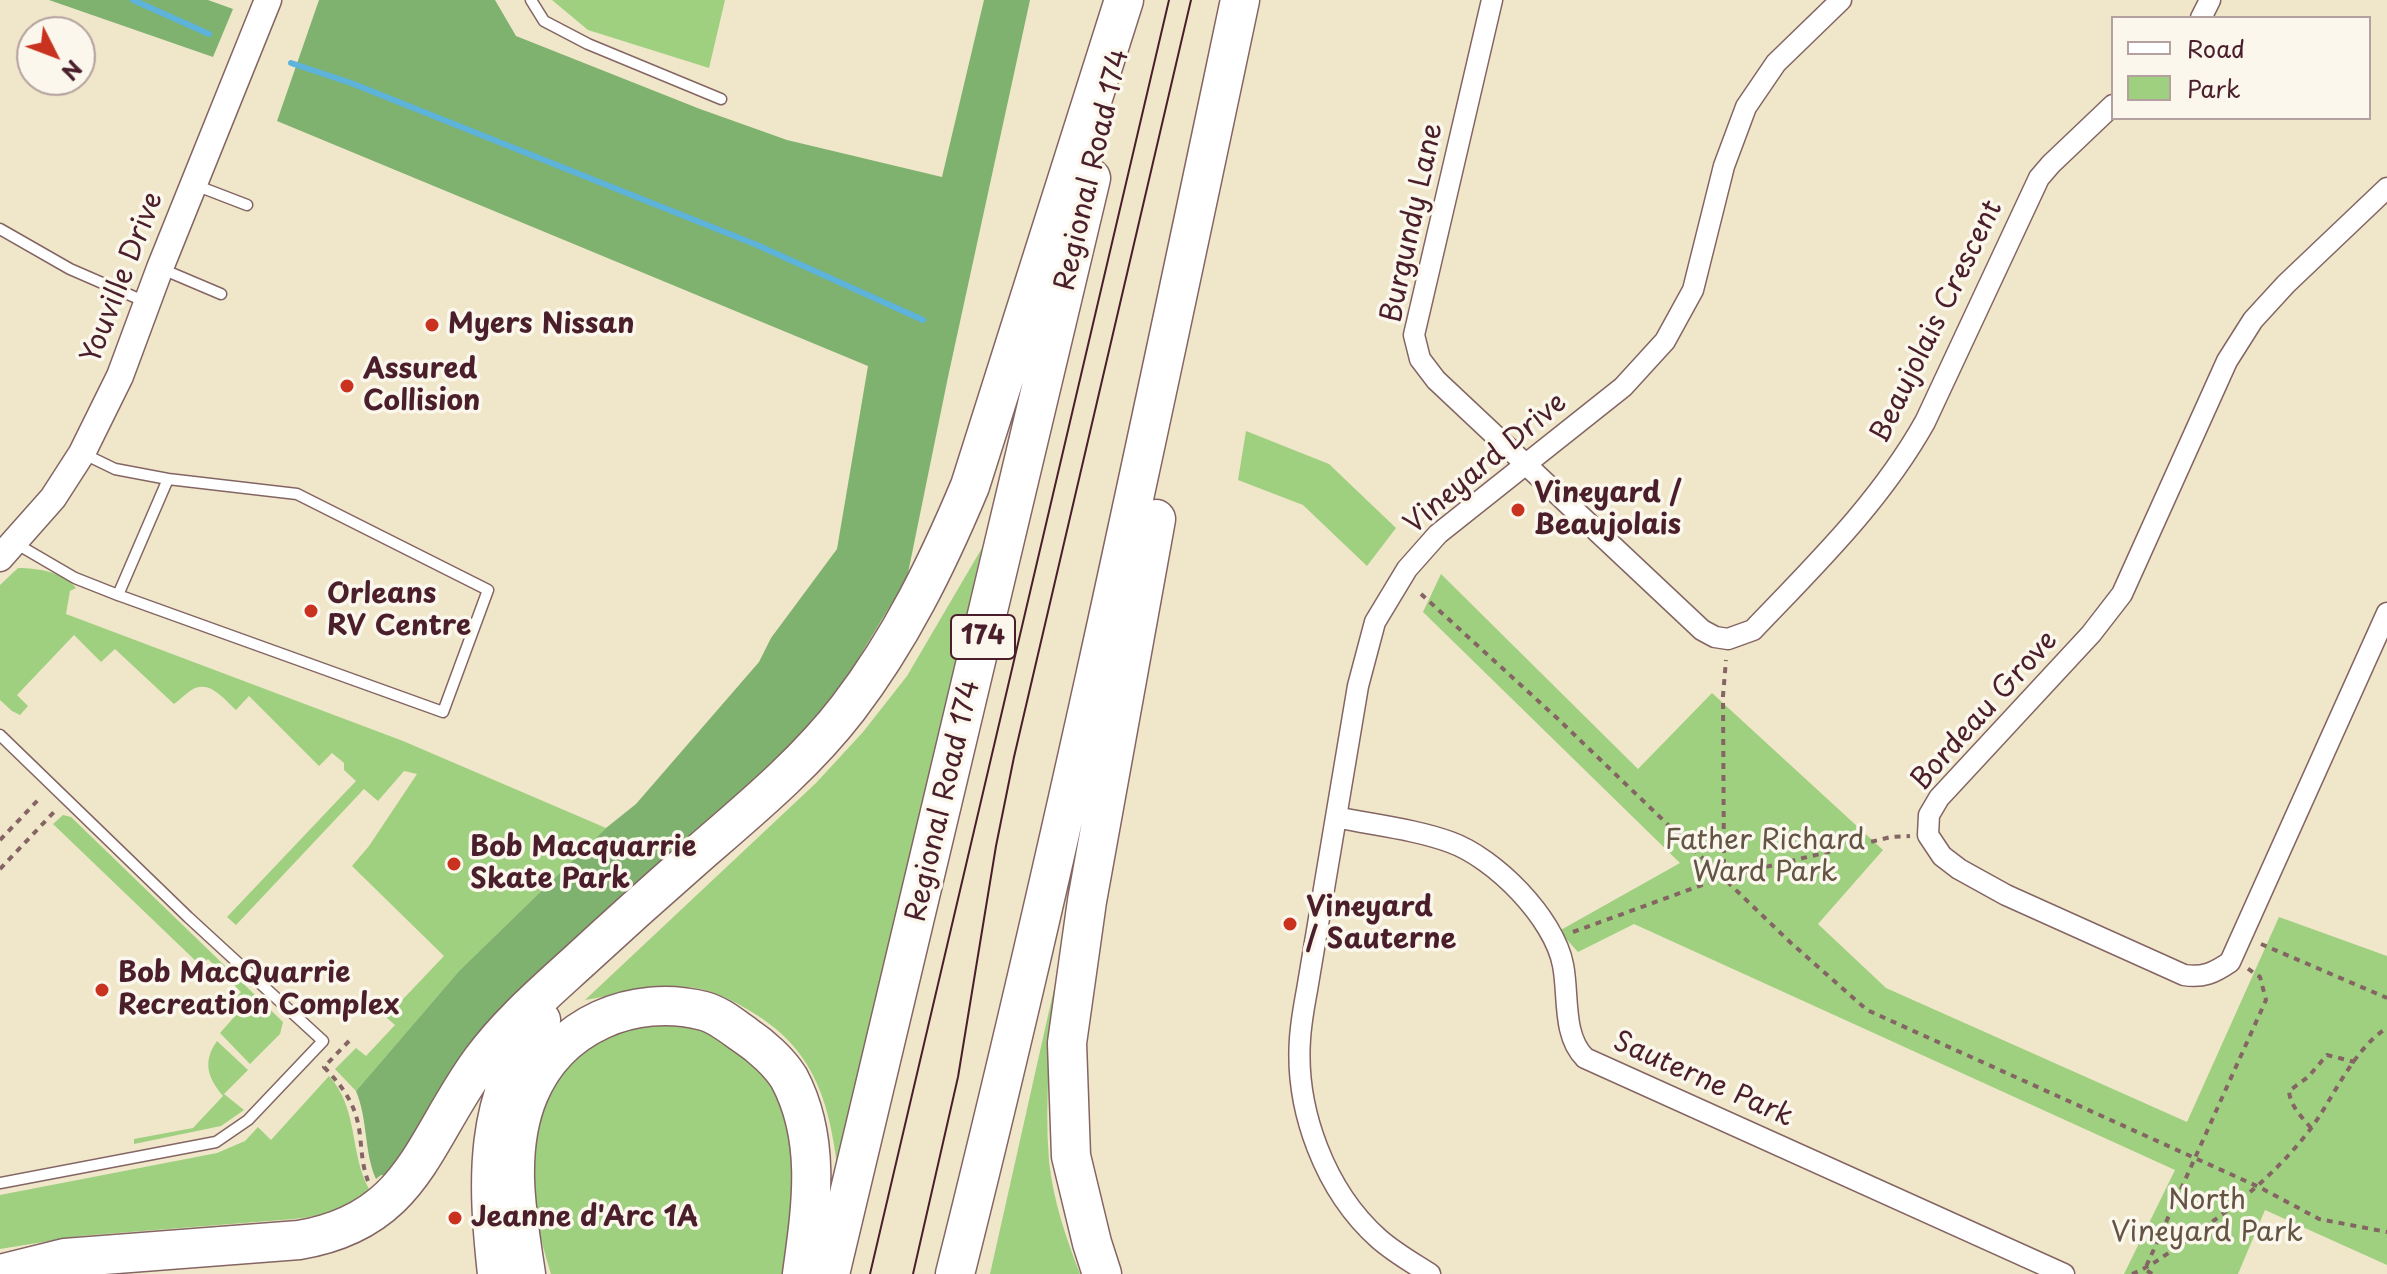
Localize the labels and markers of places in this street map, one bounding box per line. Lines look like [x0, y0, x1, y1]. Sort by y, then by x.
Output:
place label: Myers Nissan [448, 308, 634, 342]
marker: Myers Nissan [423, 316, 441, 334]
place label: Assured Collision [363, 353, 480, 419]
marker: Assured Collision [338, 377, 356, 395]
place label: Vineyard / Beaujolais [1534, 477, 1681, 543]
marker: Vineyard / Beaujolais [1509, 501, 1527, 519]
place label: Orleans RV Centre [327, 578, 471, 644]
marker: Orleans RV Centre [302, 602, 320, 620]
place label: Bob Macquarrie Skate Park [470, 831, 697, 897]
marker: Bob Macquarrie Skate Park [445, 855, 463, 873]
place label: Vineyard / Sauterne [1306, 891, 1456, 957]
marker: Vineyard / Sauterne [1281, 915, 1299, 933]
place label: Bob MacQuarrie Recreation Complex [118, 957, 399, 1023]
marker: Bob MacQuarrie Recreation Complex [93, 981, 111, 999]
place label: Jeanne d'Arc 1A [471, 1201, 698, 1235]
marker: Jeanne d'Arc 1A [446, 1209, 464, 1227]

